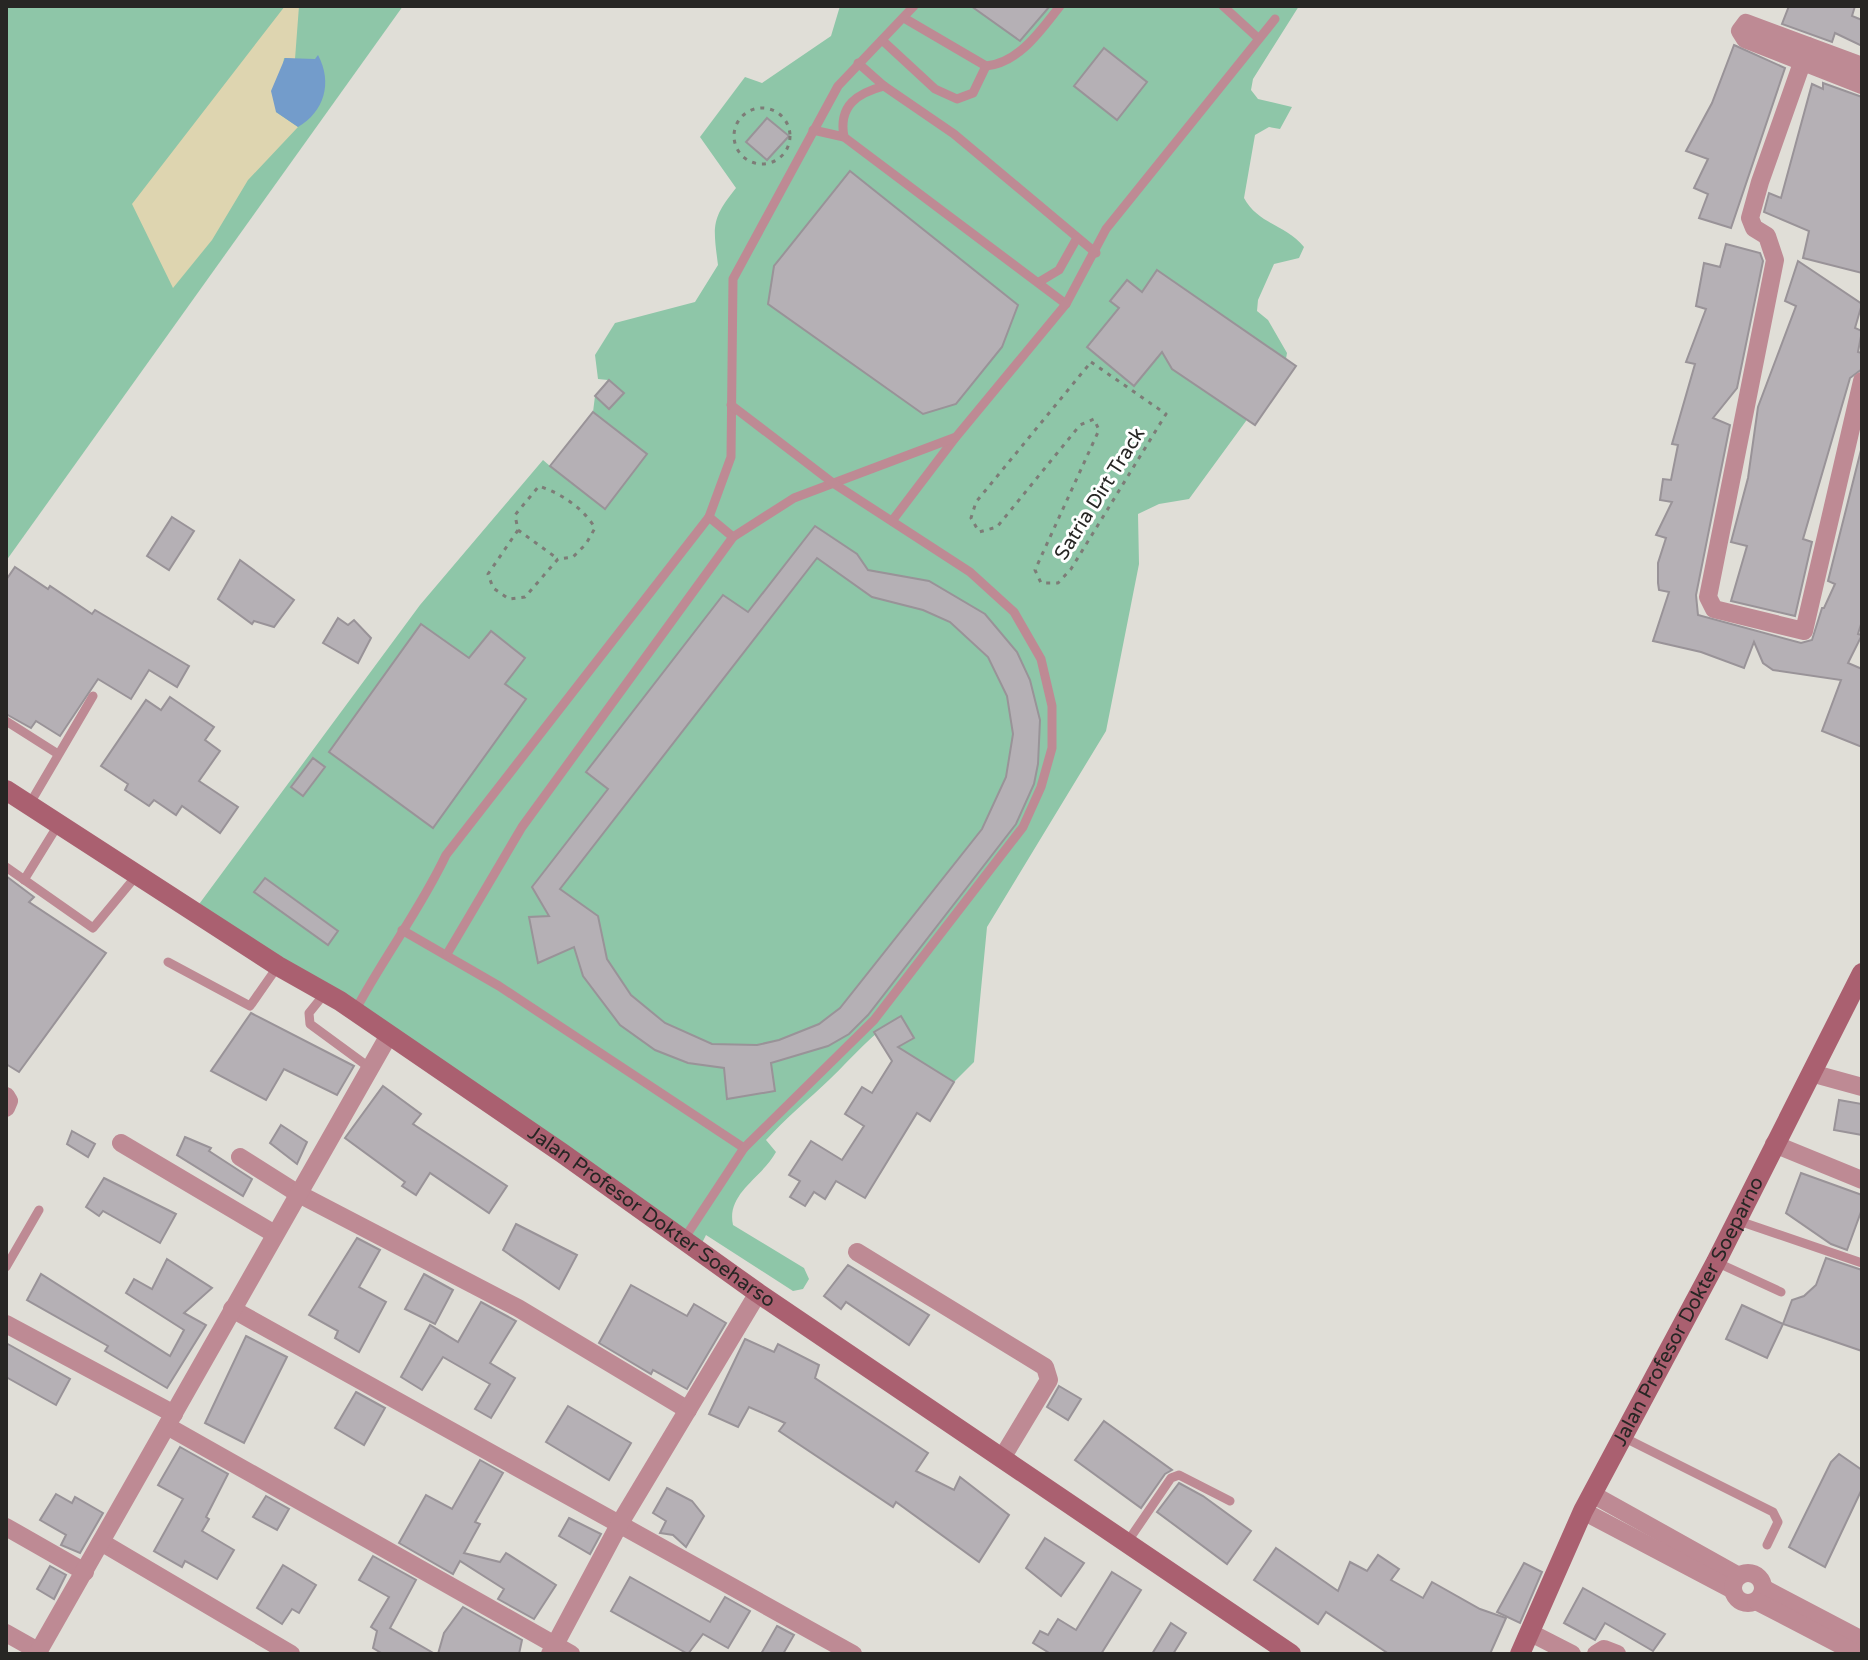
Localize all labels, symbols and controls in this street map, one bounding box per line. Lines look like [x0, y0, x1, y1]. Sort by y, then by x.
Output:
street label: Satria Dirt Track [1050, 423, 1150, 565]
street label: Jalan Profesor Dokter Soeharso [523, 1121, 780, 1313]
street label: Jalan Profesor Dokter Soeparno [1608, 1173, 1769, 1450]

